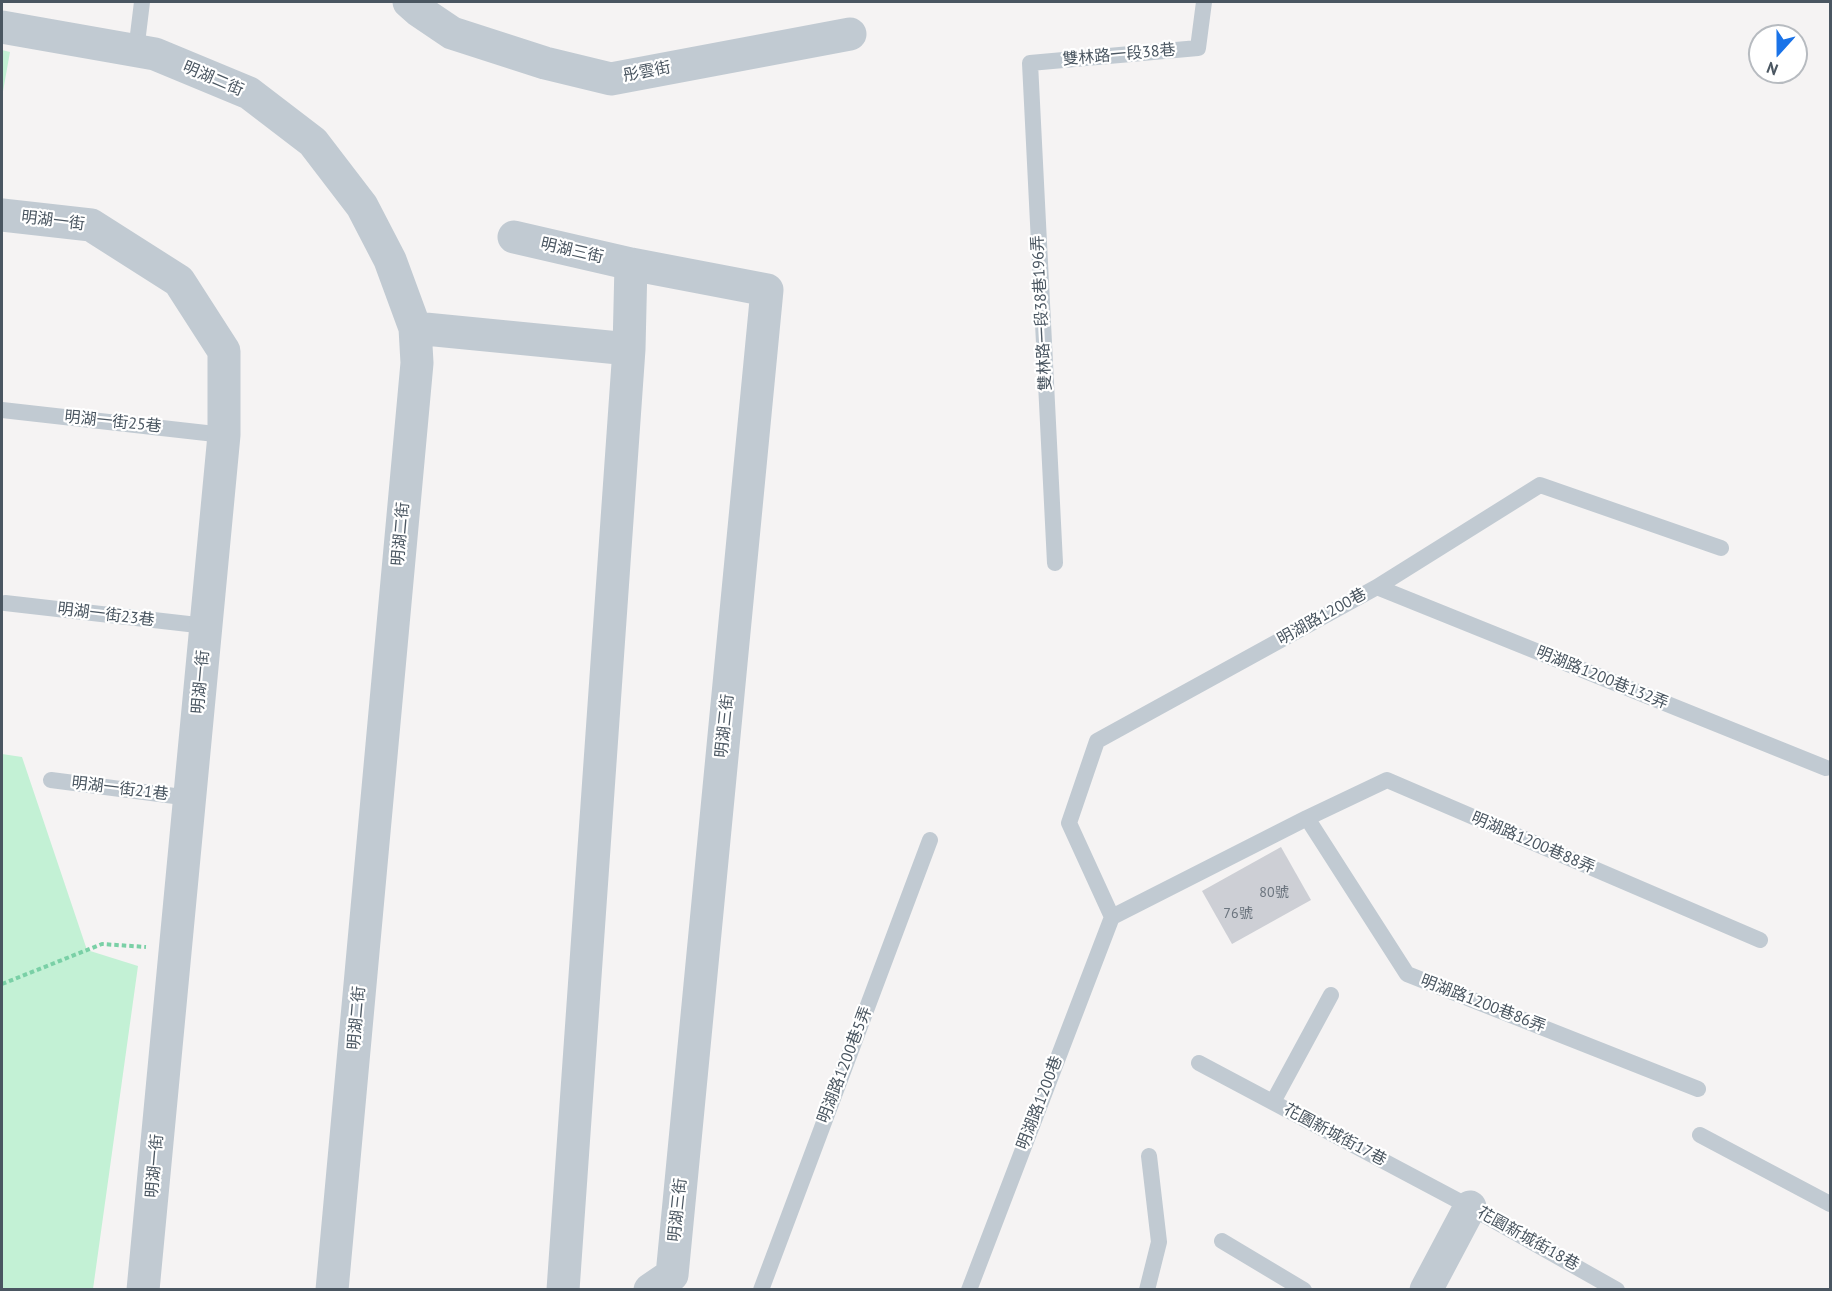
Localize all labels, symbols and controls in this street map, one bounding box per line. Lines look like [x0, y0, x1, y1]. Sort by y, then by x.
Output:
north arrow [1748, 24, 1808, 84]
street label: 雙林路一段38巷 [1062, 40, 1176, 70]
street label: 明湖二街 [180, 58, 246, 100]
street label: 彤雲街 [622, 58, 672, 86]
text: N [1764, 58, 1781, 80]
street label: 明湖一街 [20, 208, 86, 234]
street label: 明湖三街 [539, 234, 605, 268]
street label: 雙林路一段38巷196弄 [1028, 235, 1056, 391]
street label: 明湖一街25巷 [64, 407, 162, 437]
street label: 明湖二街 [389, 501, 413, 567]
street label: 明湖路1200巷 [1274, 585, 1370, 649]
street label: 明湖一街23巷 [56, 600, 156, 630]
street label: 明湖路1200巷132弄 [1533, 643, 1671, 713]
street label: 明湖一街 [189, 649, 213, 715]
street label: 明湖三街 [712, 693, 738, 759]
street label: 明湖一街21巷 [70, 774, 170, 804]
street label: 明湖路1200巷88弄 [1468, 808, 1598, 878]
house number: 80號 [1259, 885, 1289, 901]
house number: 76號 [1223, 906, 1253, 922]
street label: 明湖路1200巷86弄 [1418, 971, 1548, 1037]
street label: 明湖二街 [345, 985, 369, 1051]
street label: 明湖路1200巷5弄 [814, 1004, 876, 1126]
street label: 明湖路1200巷 [1013, 1053, 1067, 1153]
street label: 花園新城街17巷 [1280, 1100, 1390, 1170]
street label: 明湖一街 [143, 1133, 167, 1199]
street label: 明湖三街 [665, 1177, 691, 1243]
street label: 花園新城街18巷 [1474, 1203, 1582, 1275]

